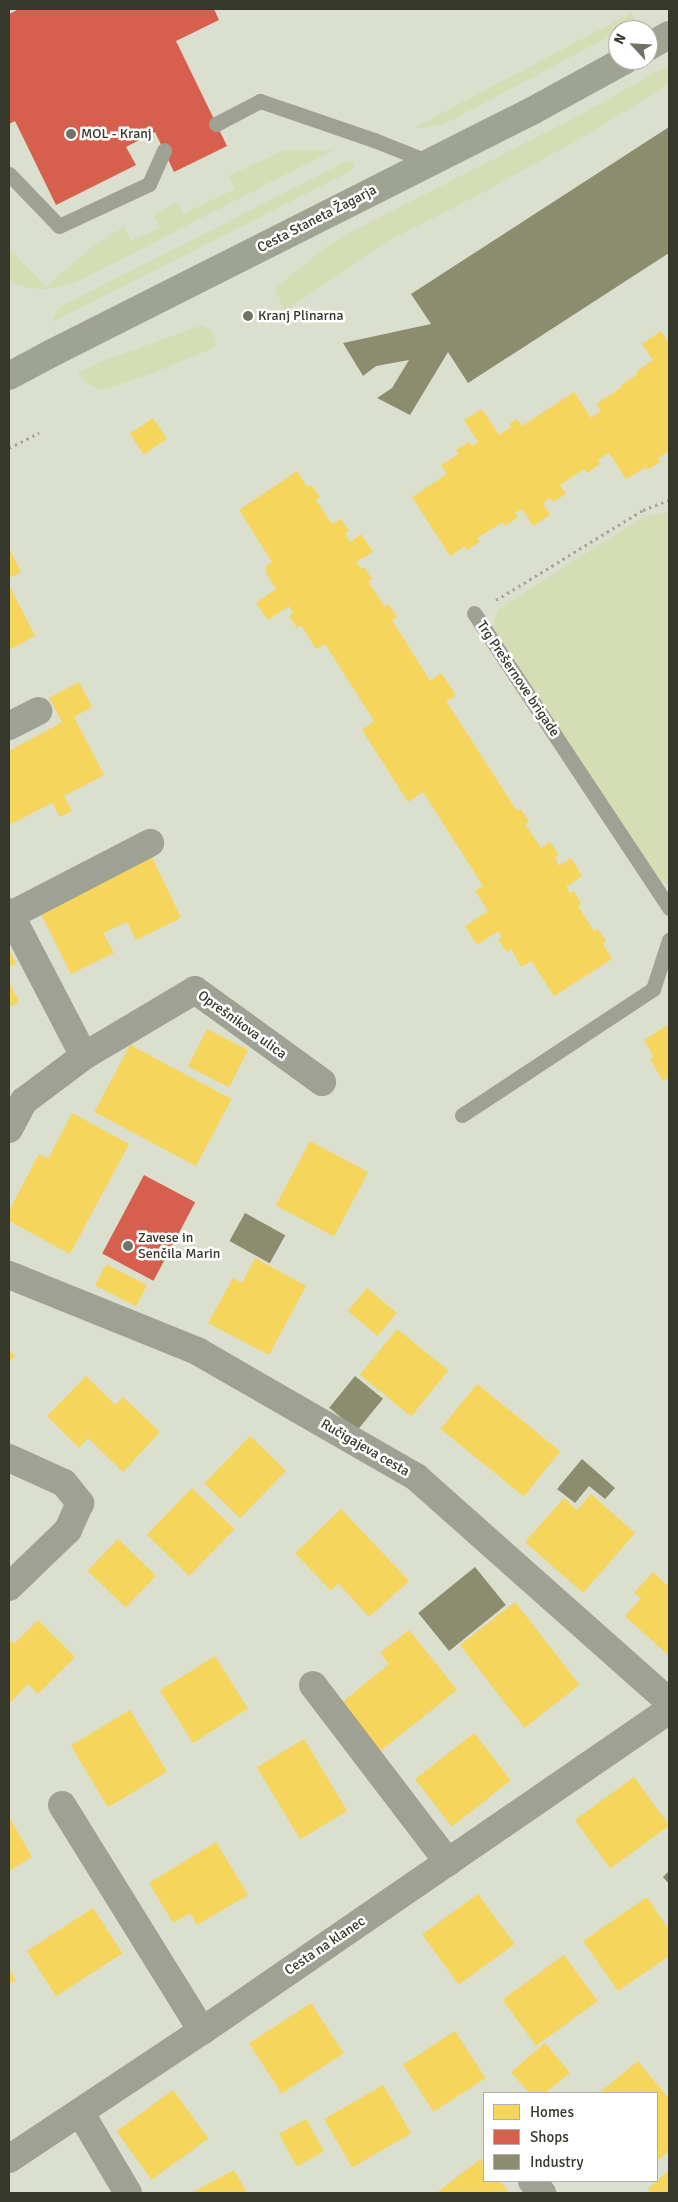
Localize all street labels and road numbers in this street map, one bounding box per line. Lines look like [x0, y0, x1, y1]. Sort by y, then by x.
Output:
street label: Cesta Staneta Žagarja [255, 182, 379, 256]
street label: Trg Prešernove brigade [473, 618, 563, 740]
street label: Oprešnikova ulica [194, 987, 290, 1063]
street label: Ručigajeva cesta [318, 1416, 412, 1480]
street label: Cesta na klanec [281, 1913, 369, 1979]

